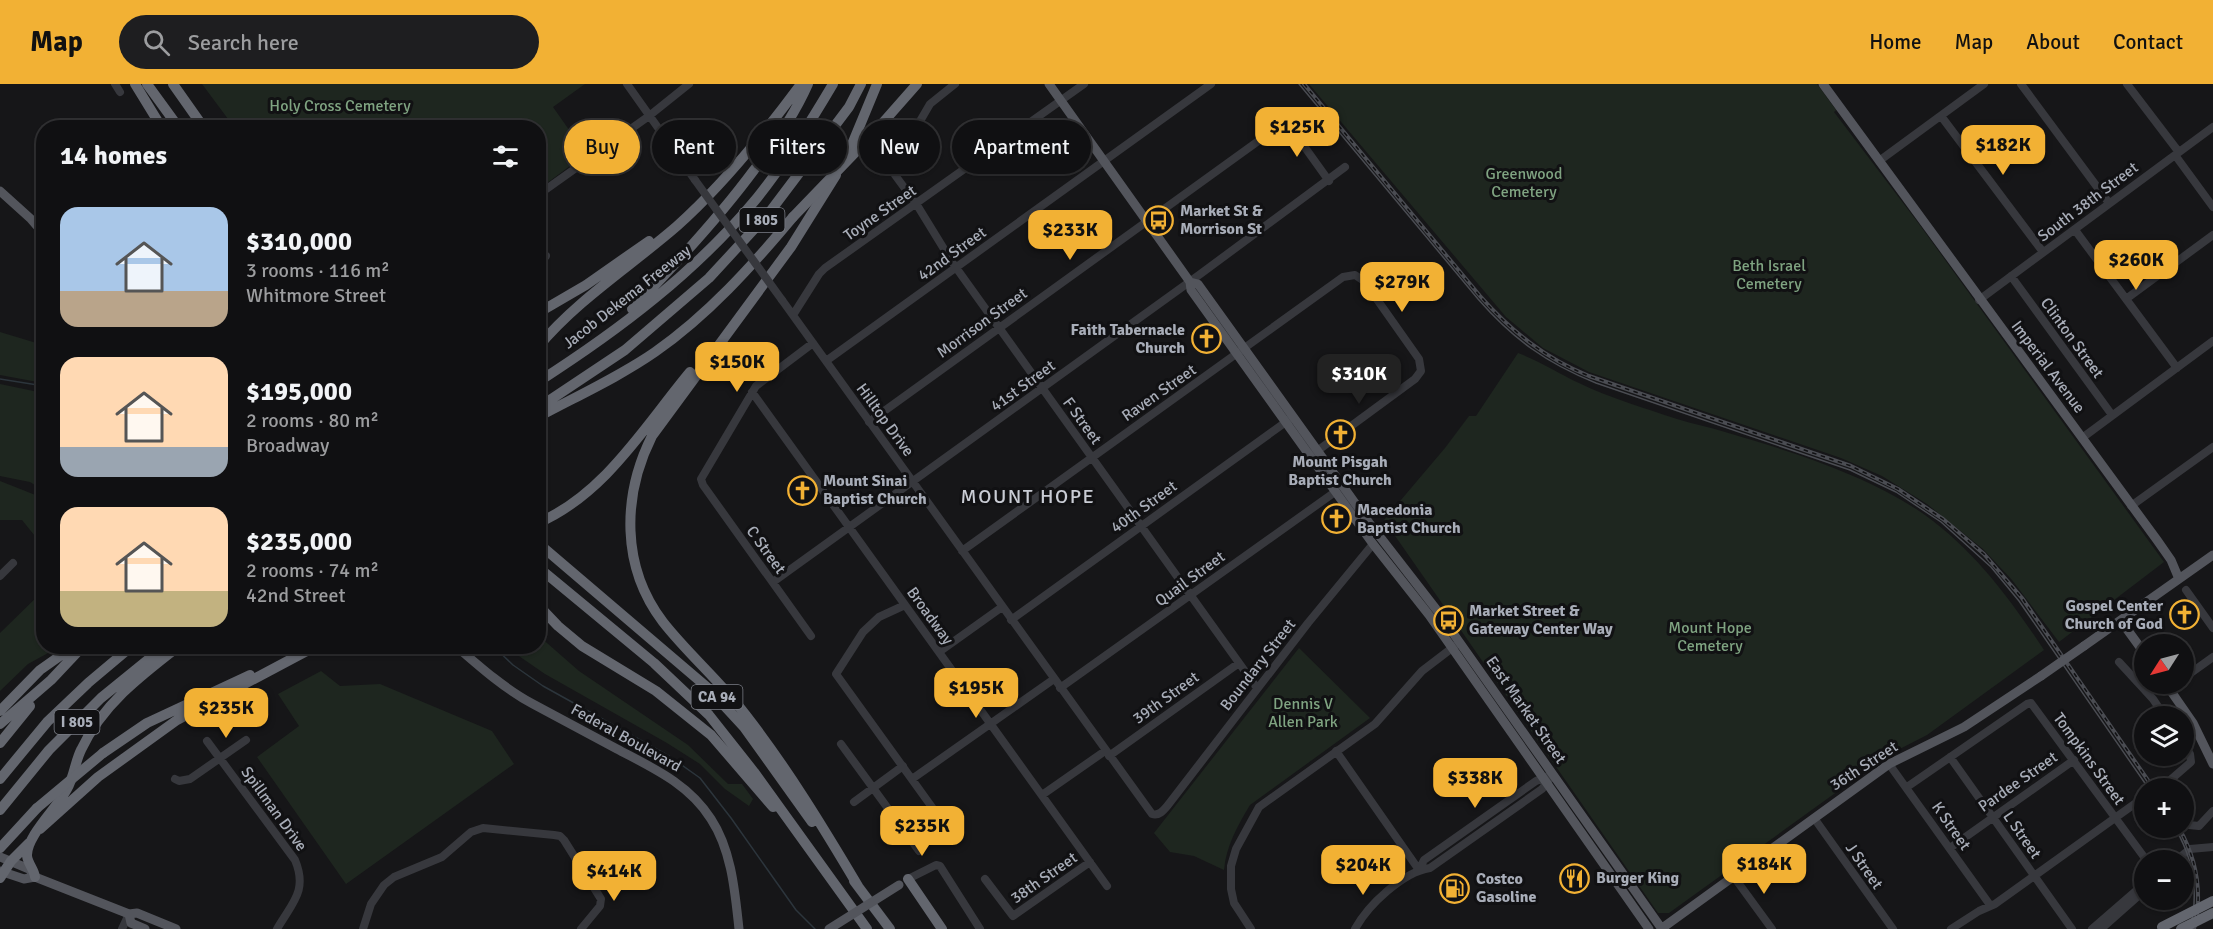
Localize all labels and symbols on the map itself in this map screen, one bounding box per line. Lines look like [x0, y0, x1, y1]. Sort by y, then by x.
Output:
park label: Holy Cross Cemetery [269, 96, 411, 116]
pin: $125K [1255, 107, 1339, 158]
pin: $182K [1961, 125, 2045, 176]
street label: South 38th Street [2034, 157, 2142, 246]
park label: Greenwood Cemetery [1486, 164, 1562, 202]
street label: Toyne Street [840, 180, 920, 245]
place label: Market St & Morrison St [1180, 201, 1263, 239]
bus stop icon: Market St & Morrison St [1143, 204, 1175, 236]
road number: I 805 [740, 208, 784, 232]
pin: $233K [1028, 210, 1112, 261]
street label: 42nd Street [914, 222, 990, 286]
street label: Jacob Dekema Freeway [559, 240, 695, 353]
pin: $260K [2094, 240, 2178, 291]
park label: Beth Israel Cemetery [1732, 256, 1806, 294]
pin: $279K [1360, 262, 1444, 313]
street label: Morrison Street [933, 283, 1031, 363]
street label: Clinton Street [2036, 294, 2108, 383]
street label: Imperial Avenue [2007, 317, 2089, 417]
place label: Faith Tabernacle Church [1071, 320, 1185, 358]
church icon: Faith Tabernacle Church [1190, 323, 1222, 355]
pin: $150K [695, 342, 779, 393]
pin: $310K [1317, 354, 1401, 405]
street label: 41st Street [987, 356, 1060, 416]
street label: Raven Street [1118, 360, 1200, 426]
street label: Hilltop Drive [852, 379, 918, 461]
street label: F Street [1058, 393, 1106, 449]
church icon: Mount Pisgah Baptist Church [1324, 418, 1356, 450]
place label: Mount Pisgah Baptist Church [1288, 452, 1392, 490]
place label: Mount Sinai Baptist Church [823, 471, 927, 509]
church icon: Mount Sinai Baptist Church [786, 474, 818, 506]
street label: 40th Street [1107, 476, 1181, 538]
district label: MOUNT HOPE [961, 484, 1095, 509]
place label: Macedonia Baptist Church [1357, 500, 1461, 538]
church icon: Macedonia Baptist Church [1320, 503, 1352, 535]
street label: C Street [742, 522, 790, 578]
street label: Quail Street [1151, 547, 1229, 611]
street label: Broadway [902, 583, 958, 649]
place label: Gospel Center Church of God [2065, 596, 2164, 634]
church icon: Gospel Center Church of God [2168, 599, 2200, 631]
place label: Market Street & Gateway Center Way [1469, 601, 1613, 639]
bus stop icon: Market Street & Gateway Center Way [1432, 604, 1464, 636]
street label: Boundary Street [1216, 615, 1300, 715]
park label: Mount Hope Cemetery [1668, 618, 1752, 656]
north arrow [2134, 634, 2194, 694]
street label: East Market Street [1481, 652, 1571, 768]
street label: 39th Street [1129, 667, 1203, 729]
pin: $195K [934, 668, 1018, 719]
road number: CA 94 [692, 685, 742, 709]
pin: $235K [184, 688, 268, 739]
park label: Dennis V Allen Park [1268, 694, 1338, 732]
street label: Federal Boulevard [567, 699, 685, 777]
street label: Tompkins Street [2049, 709, 2129, 809]
road number: I 805 [54, 710, 100, 734]
street label: 36th Street [1826, 736, 1902, 795]
street label: Pardee Street [1974, 747, 2062, 817]
pin: $338K [1433, 758, 1517, 809]
street label: Spillman Drive [237, 763, 311, 855]
street label: K Street [1927, 798, 1975, 854]
pin: $235K [880, 806, 964, 857]
street label: L Street [1998, 807, 2046, 863]
street label: J Street [1841, 839, 1887, 894]
pin: $184K [1722, 844, 1806, 895]
pin: $204K [1321, 845, 1405, 896]
street label: 38th Street [1007, 848, 1082, 908]
pin: $414K [572, 851, 656, 902]
restaurant icon: Burger King [1559, 862, 1591, 894]
place label: Burger King [1596, 868, 1680, 888]
place label: Costco Gasoline [1476, 869, 1536, 907]
fuel station icon: Costco Gasoline [1439, 872, 1471, 904]

